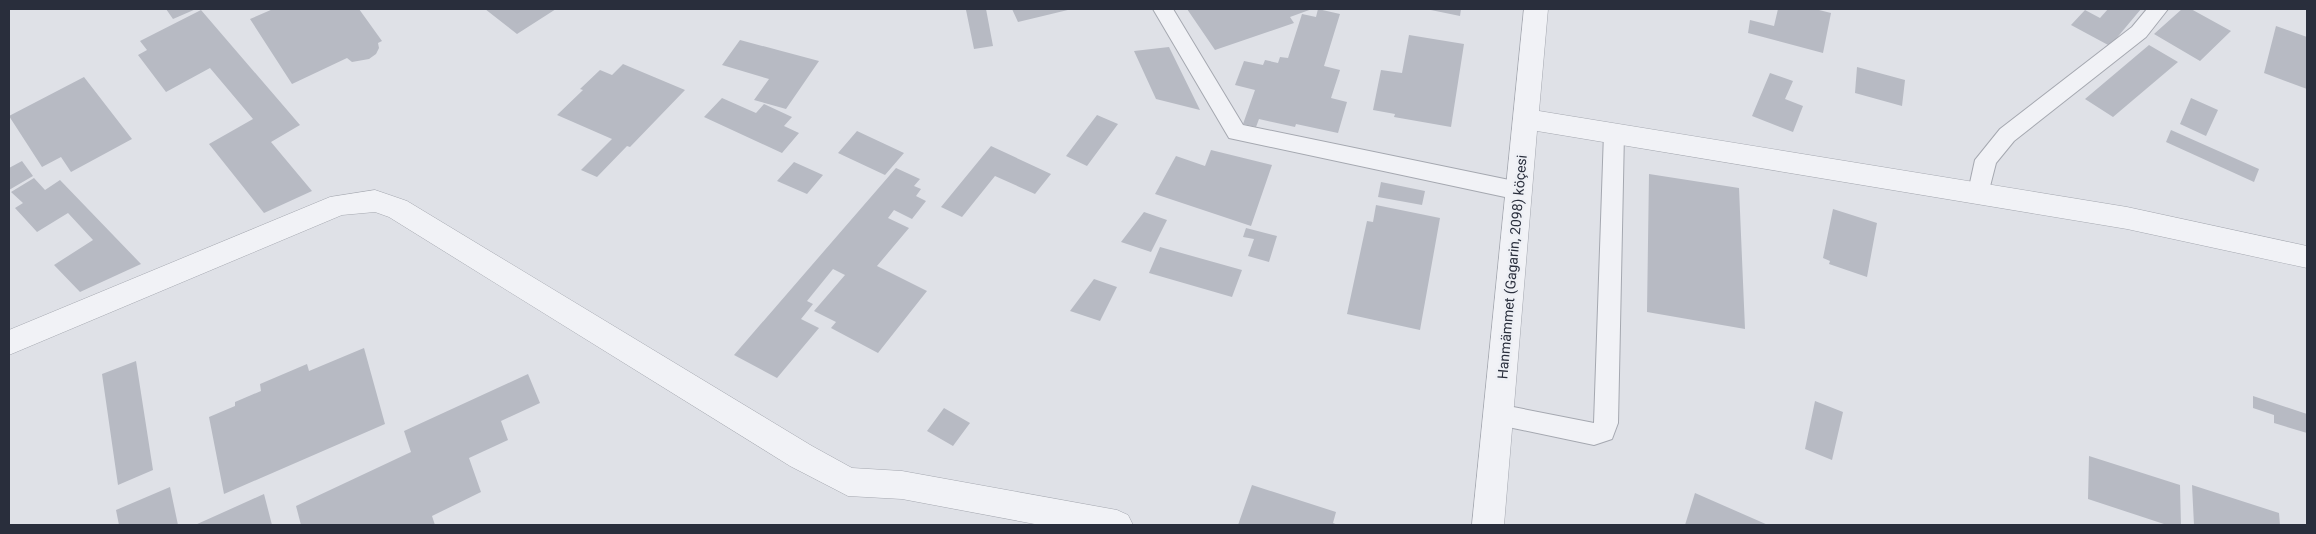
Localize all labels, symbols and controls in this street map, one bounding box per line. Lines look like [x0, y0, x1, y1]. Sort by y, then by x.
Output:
street label: Hanmämmet (Gagarin, 2098) köçesi [1494, 154, 1531, 380]

